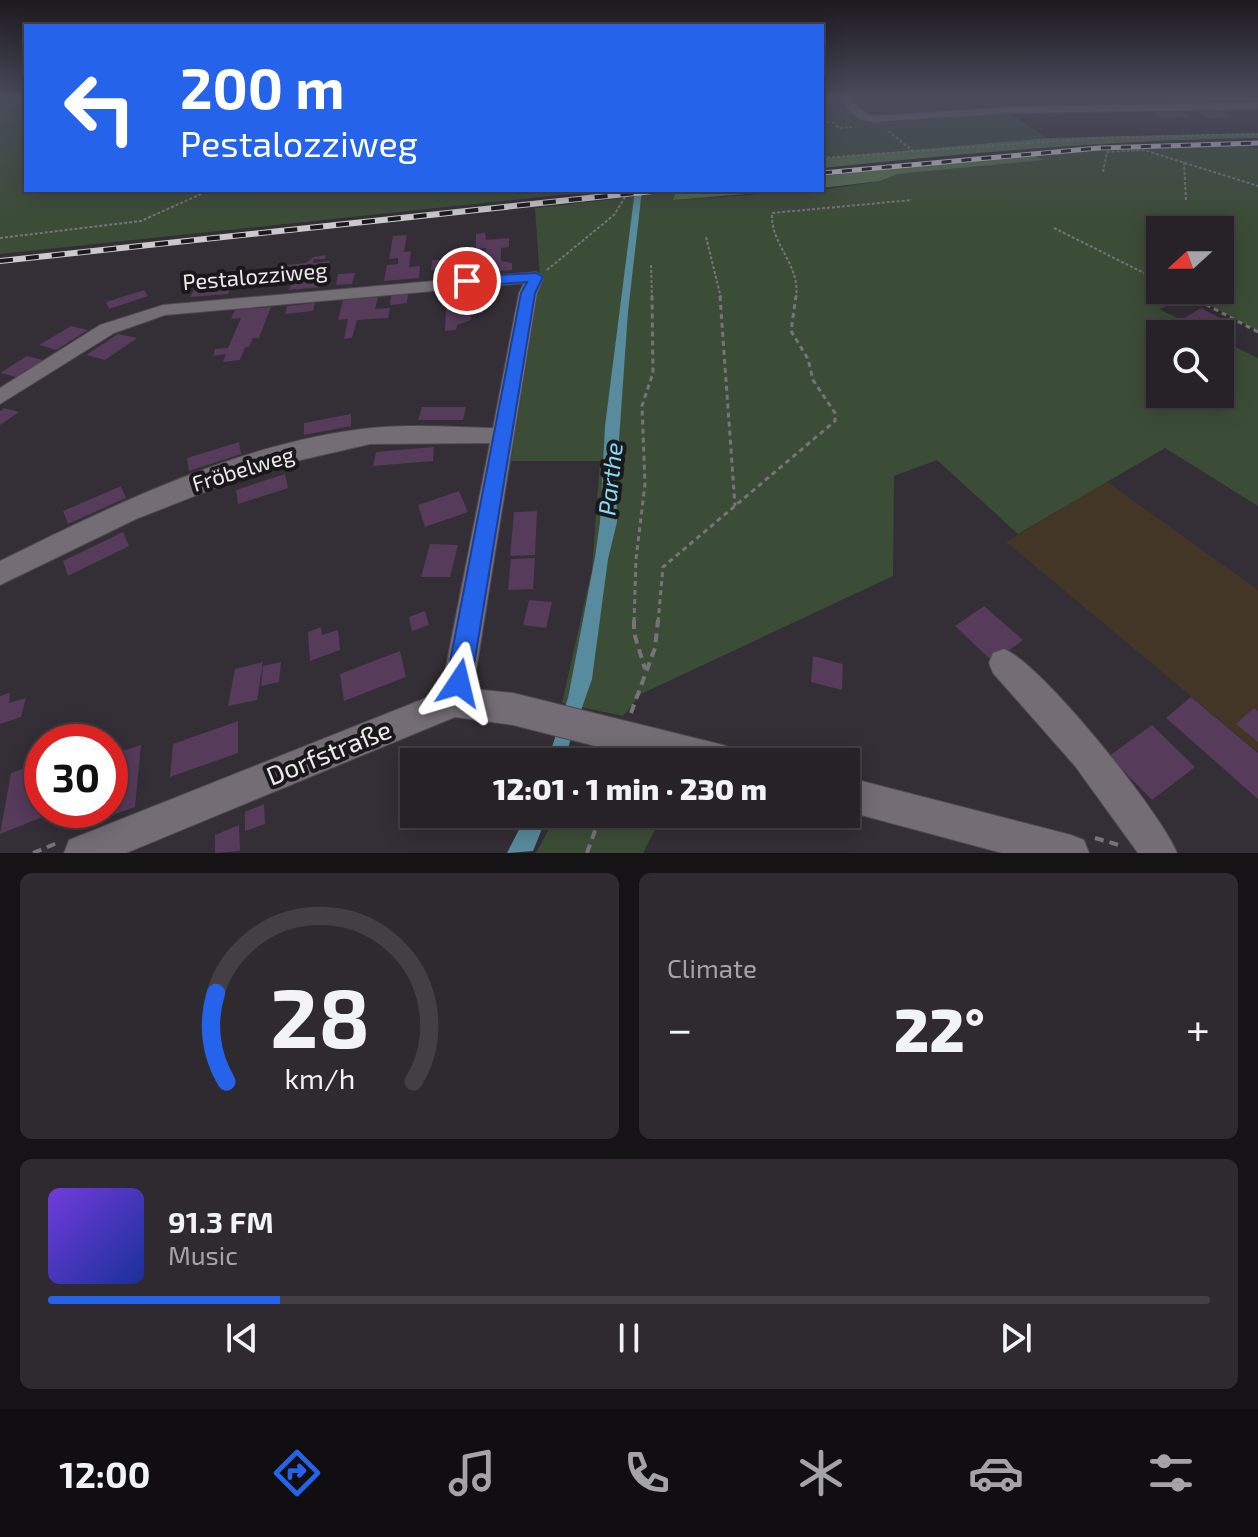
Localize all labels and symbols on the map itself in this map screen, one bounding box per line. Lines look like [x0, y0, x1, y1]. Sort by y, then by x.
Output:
north arrow [1146, 216, 1234, 304]
pin [433, 247, 501, 315]
street label: Pestalozziweg [181, 256, 328, 294]
street label: Fröbelweg [189, 440, 297, 496]
water label: Parthe [591, 441, 628, 517]
position arrow [417, 641, 501, 725]
street label: Dorfstraße [262, 713, 395, 791]
speed limit sign: 30 [24, 724, 128, 828]

